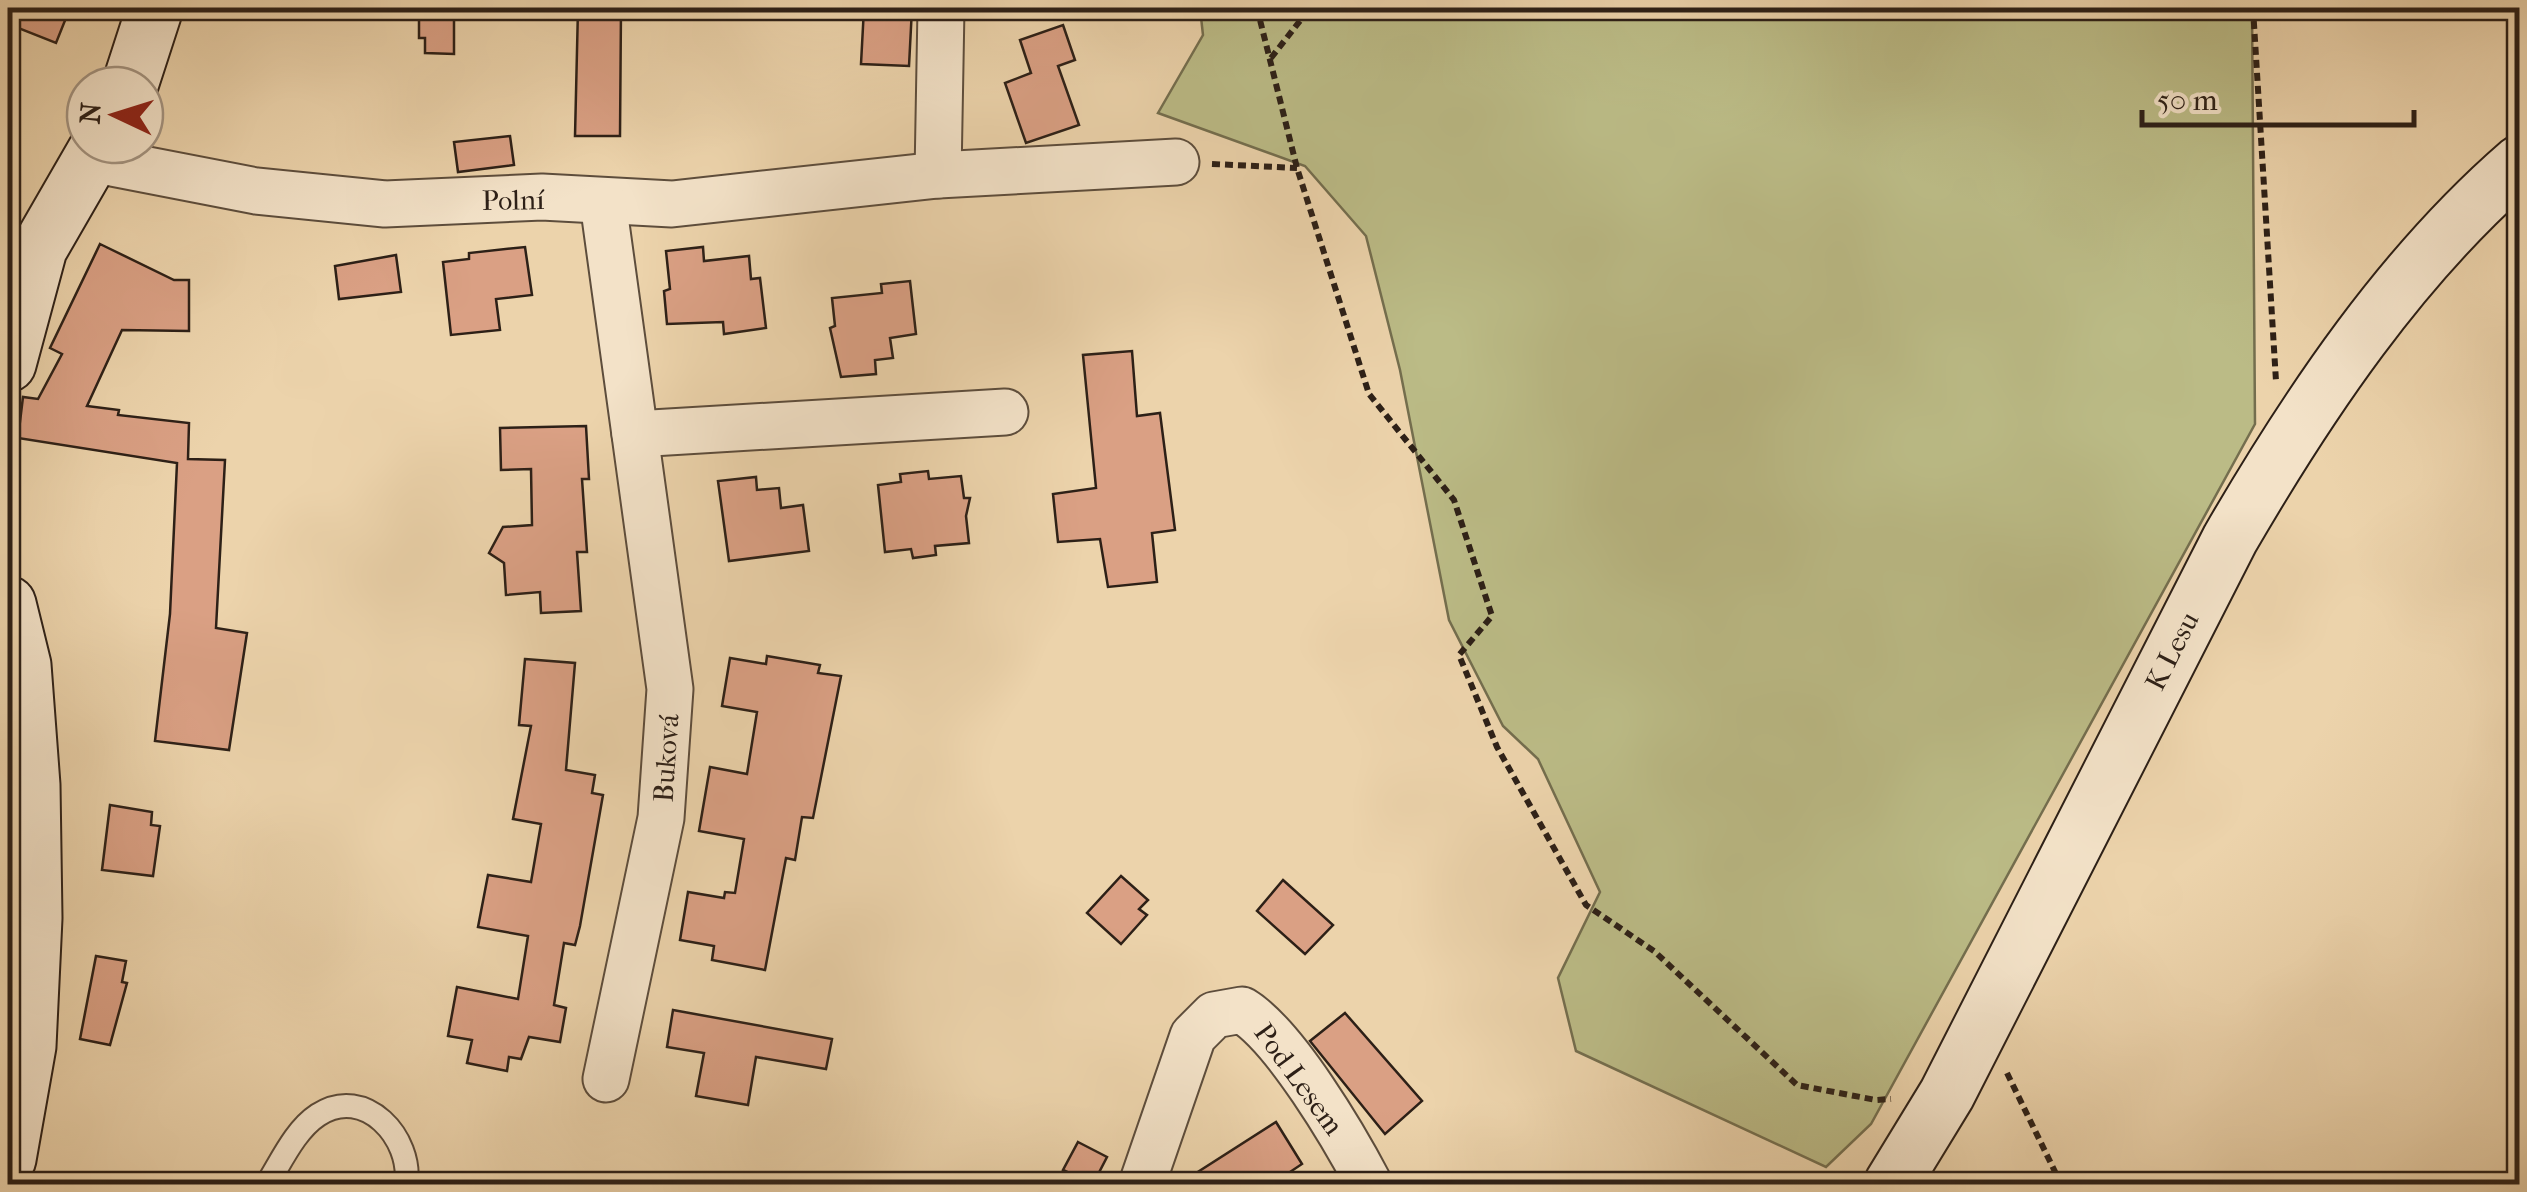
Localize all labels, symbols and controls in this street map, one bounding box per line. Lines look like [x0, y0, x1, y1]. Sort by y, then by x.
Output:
north arrow [65, 65, 165, 165]
scale bar [2142, 65, 2414, 127]
text: 50 m [2157, 83, 2218, 118]
text: N [73, 101, 108, 125]
street label: Polní [481, 183, 545, 217]
street label: K Lesu [2138, 606, 2206, 696]
street label: Buková [646, 712, 686, 803]
street label: Pod Lesem [1247, 1017, 1351, 1142]

